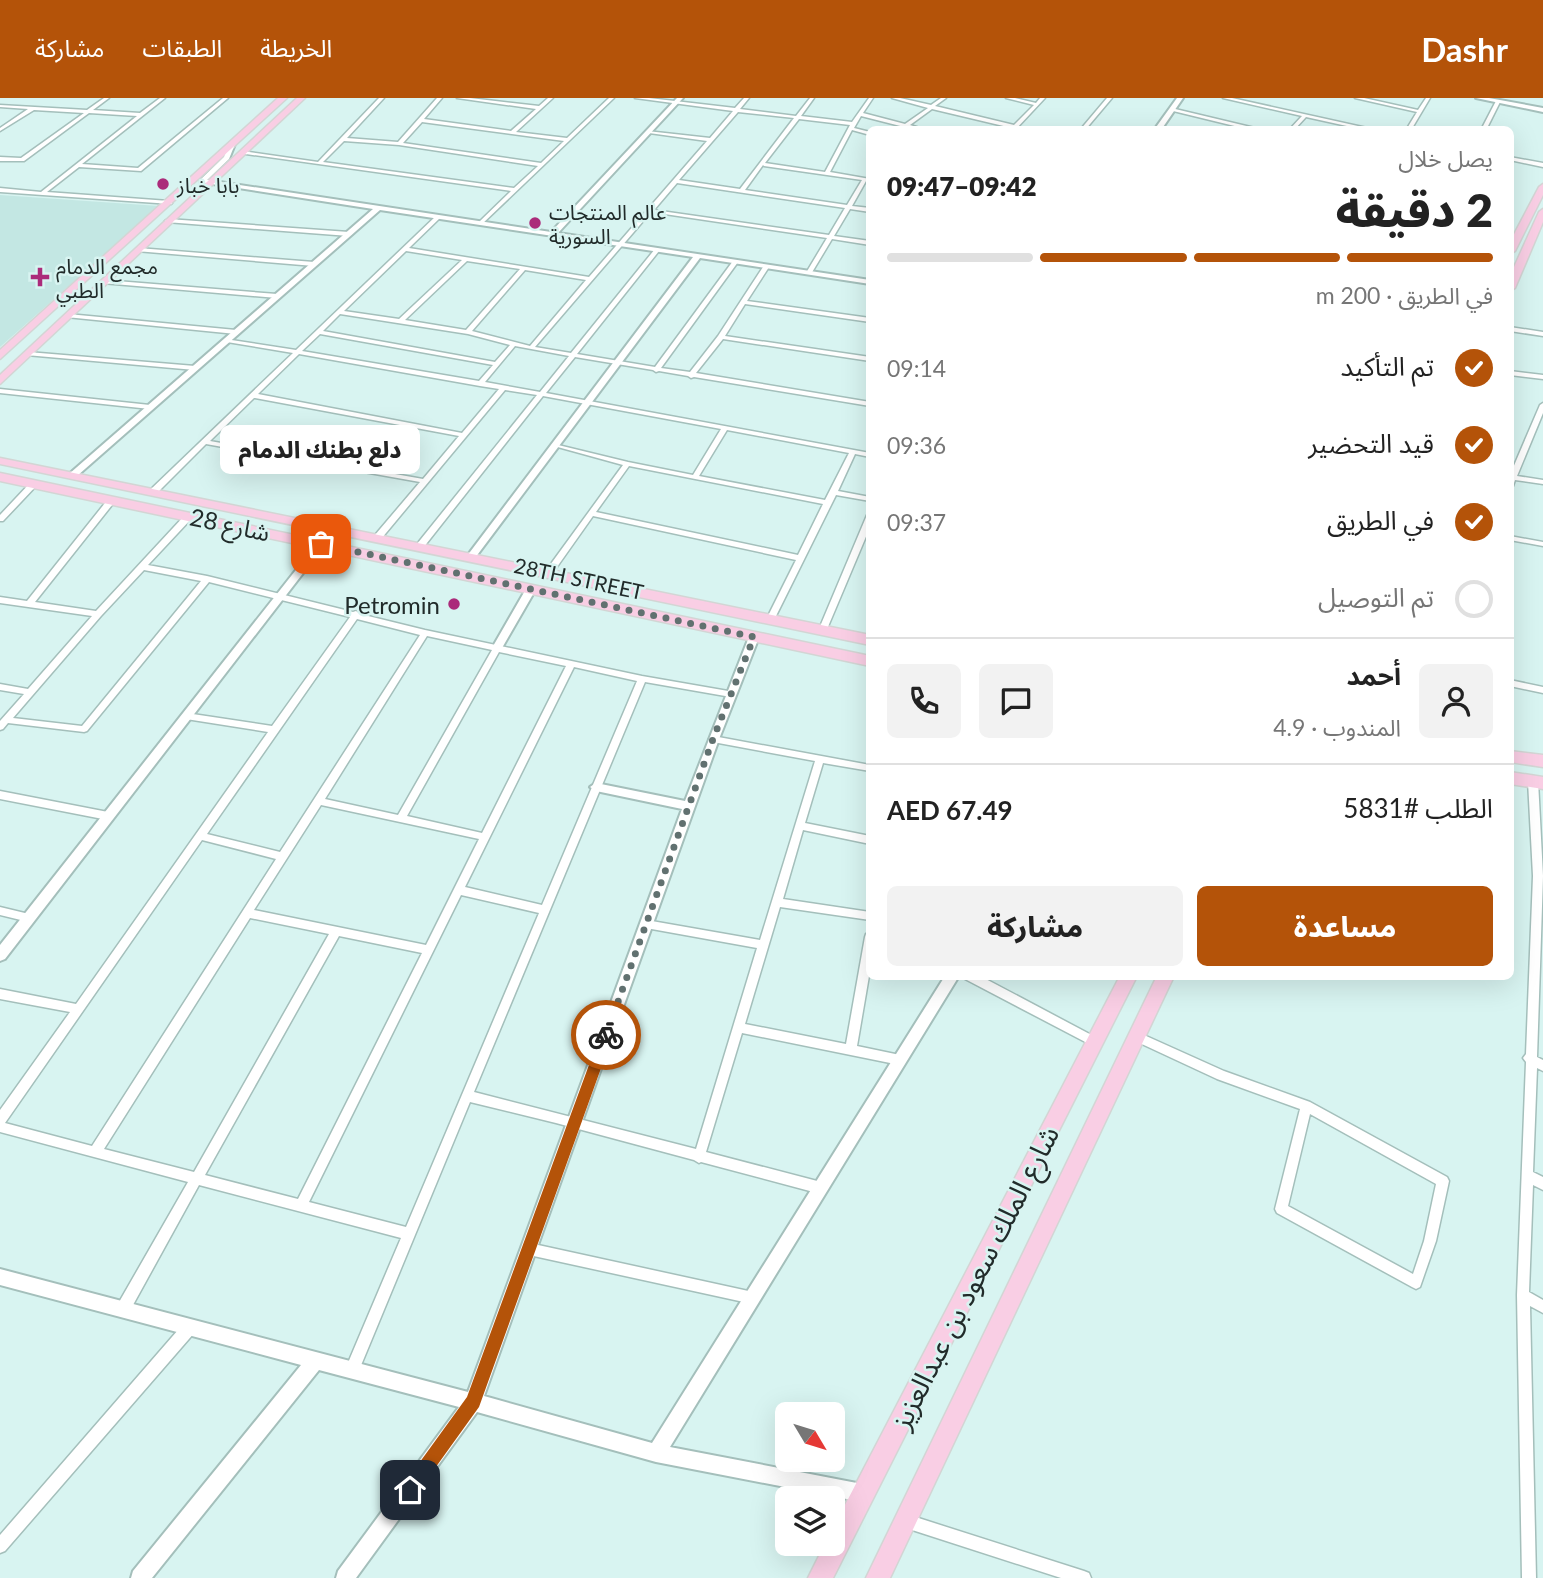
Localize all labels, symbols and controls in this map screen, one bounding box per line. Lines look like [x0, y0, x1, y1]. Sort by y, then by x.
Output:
text: Dashr [1421, 29, 1508, 69]
text: مشاركة [35, 33, 104, 62]
text: الطبقات [142, 33, 222, 62]
text: الخريطة [260, 33, 332, 62]
text: يصل خلال [1398, 144, 1493, 172]
text: 09:42–09:47 [887, 170, 1037, 202]
place label: بابا خباز [176, 172, 239, 198]
marker: بابا خباز [155, 176, 171, 192]
text: 2 دقيقة [1336, 182, 1493, 237]
place label: عالم المنتجات السورية [549, 199, 666, 249]
marker: عالم المنتجات السورية [527, 215, 543, 231]
place label: مجمع الدمام الطبي [56, 253, 158, 306]
marker: مجمع الدمام الطبي [30, 267, 50, 287]
text: في الطريق · 200 m [1316, 281, 1493, 309]
icon: check [1455, 349, 1493, 387]
text: تم التأكيد [1341, 350, 1434, 382]
text: 09:14 [887, 354, 946, 382]
callout: دلع بطنك الدمام [221, 425, 421, 474]
icon: check [1455, 426, 1493, 464]
text: قيد التحضير [1308, 427, 1434, 459]
text: 09:36 [887, 431, 946, 459]
text: دلع بطنك الدمام [238, 435, 402, 463]
street label: شارع 28 [187, 501, 273, 550]
icon: check [1455, 503, 1493, 541]
text: في الطريق [1327, 504, 1434, 536]
text: 09:37 [887, 508, 946, 536]
pin [291, 514, 351, 574]
icon: bag [302, 525, 340, 563]
street label: 28TH STREET [512, 552, 647, 604]
text: تم التوصيل [1318, 581, 1434, 613]
place label: Petromin [344, 590, 440, 619]
marker: Petromin [446, 596, 462, 612]
text: أحمد [1347, 659, 1401, 691]
button: phone [887, 664, 961, 738]
button: chat [979, 664, 1053, 738]
button: person [1419, 664, 1493, 738]
text: المندوب · 4.9 [1273, 713, 1401, 741]
text: الطلب #5831 [1343, 792, 1493, 824]
text: AED 67.49 [887, 794, 1013, 826]
button: مشاركة [887, 886, 1183, 966]
button: مساعدة [1197, 886, 1493, 966]
courier [571, 1000, 641, 1070]
icon: bike [587, 1016, 625, 1054]
street label: شارع الملك سعود بن عبدالعزيز [882, 1120, 1070, 1437]
north arrow [775, 1402, 845, 1472]
map controls [775, 1402, 845, 1556]
pin [380, 1460, 440, 1520]
icon: home [391, 1471, 429, 1509]
button: layers [775, 1486, 845, 1556]

